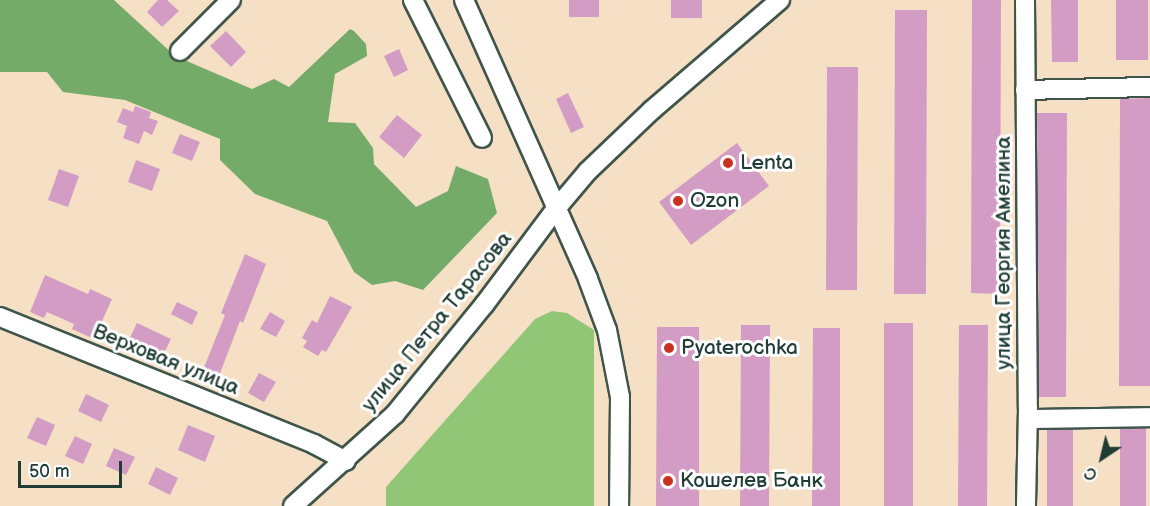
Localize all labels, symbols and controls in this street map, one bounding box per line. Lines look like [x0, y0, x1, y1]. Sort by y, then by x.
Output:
street label: улица Георгия Амелина [991, 136, 1017, 370]
place label: Lenta [740, 150, 793, 176]
marker: Lenta [721, 156, 735, 170]
place label: Ozon [690, 188, 739, 214]
marker: Ozon [671, 194, 685, 208]
street label: улица Петра Тарасова [357, 227, 517, 417]
street label: Верховая улица [89, 319, 243, 401]
place label: Pyaterochka [681, 335, 798, 361]
marker: Pyaterochka [662, 341, 676, 355]
north arrow [1072, 428, 1132, 488]
scale bar [21, 449, 124, 487]
text: 50 m [29, 461, 70, 482]
text: С [1081, 462, 1101, 484]
place label: Кошелев Банк [680, 468, 823, 494]
marker: Кошелев Банк [661, 474, 675, 488]

